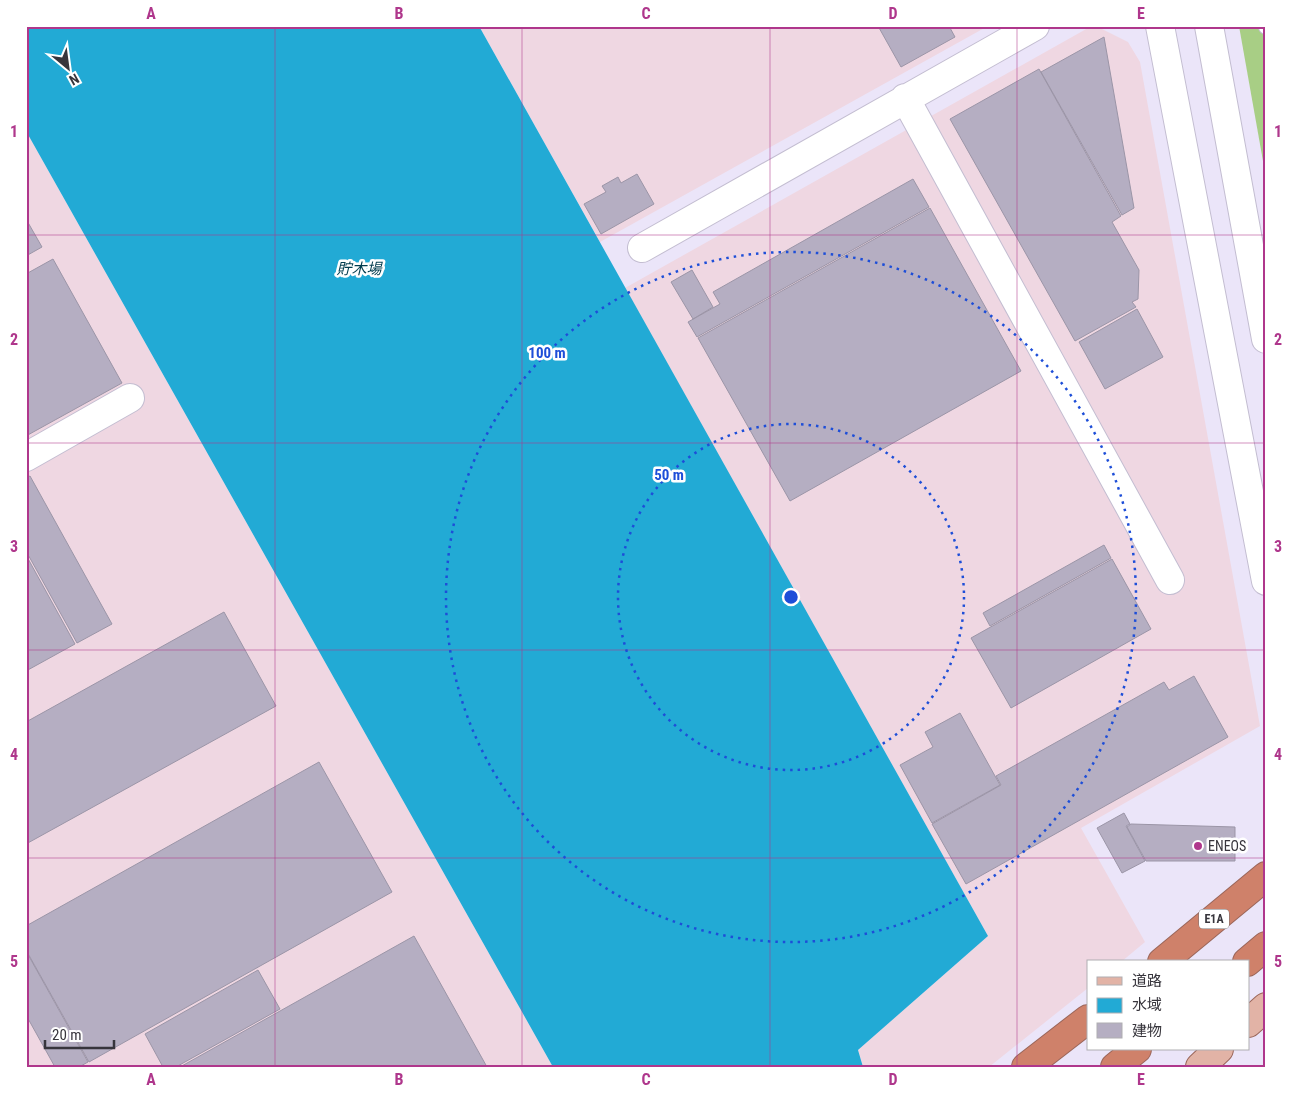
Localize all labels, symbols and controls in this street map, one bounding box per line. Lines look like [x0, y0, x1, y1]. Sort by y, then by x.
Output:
text: A [146, 4, 156, 23]
text: B [395, 4, 404, 23]
text: C [641, 4, 651, 23]
text: D [888, 4, 898, 23]
text: E [1137, 4, 1145, 23]
north arrow [42, 42, 92, 92]
text: N [67, 70, 82, 88]
text: 1 [10, 122, 18, 141]
text: 1 [1274, 122, 1282, 141]
water label: 貯木場 [336, 260, 383, 278]
text: 2 [10, 330, 18, 349]
text: 2 [1274, 330, 1282, 349]
text: 100 m [528, 344, 566, 362]
text: 50 m [654, 466, 684, 484]
text: 3 [10, 537, 18, 556]
text: 3 [1274, 537, 1282, 556]
centre of rings [782, 588, 800, 606]
text: 4 [10, 745, 18, 764]
text: 4 [1274, 745, 1282, 764]
place label: ENEOS [1208, 838, 1246, 854]
marker: ENEOS [1192, 840, 1204, 852]
road number: E1A [1199, 910, 1229, 929]
text: 5 [10, 952, 18, 971]
text: 5 [1274, 952, 1282, 971]
legend [1087, 960, 1250, 1050]
text: 道路 [1132, 972, 1162, 990]
text: 水域 [1132, 996, 1162, 1014]
scale bar [45, 1018, 114, 1050]
text: 建物 [1132, 1022, 1162, 1040]
text: 20 m [52, 1026, 82, 1044]
text: A [146, 1070, 156, 1089]
text: B [395, 1070, 404, 1089]
text: C [641, 1070, 651, 1089]
text: D [888, 1070, 898, 1089]
text: E [1137, 1070, 1145, 1089]

